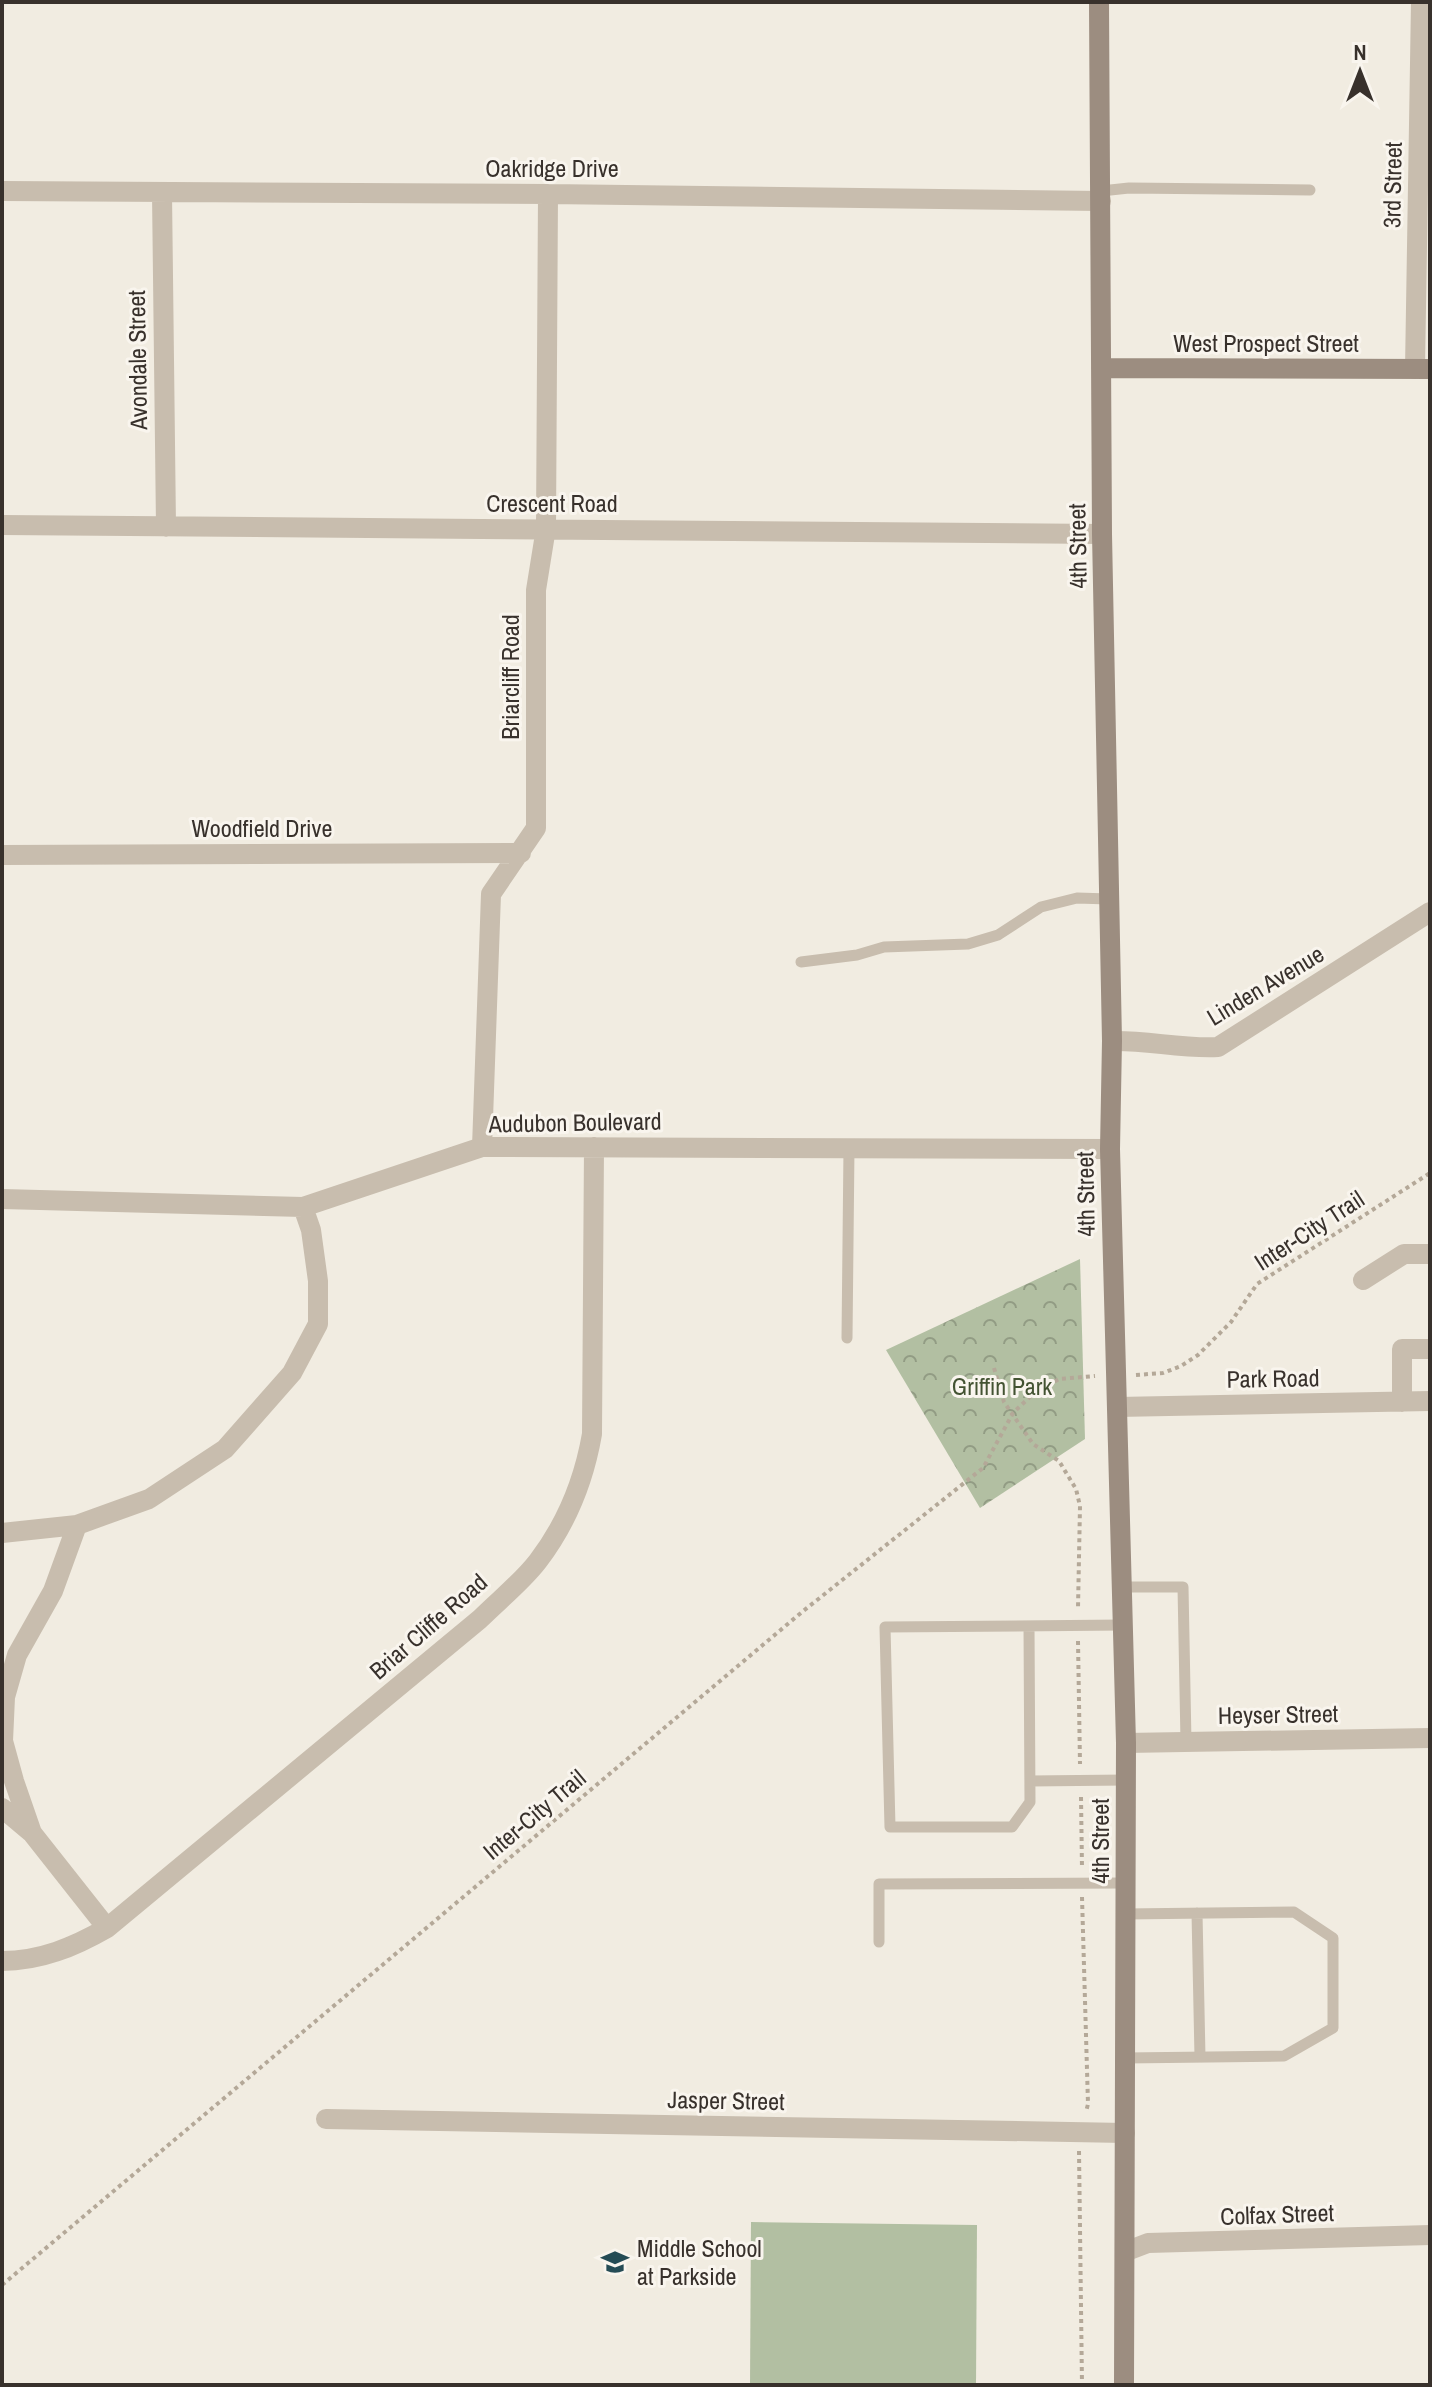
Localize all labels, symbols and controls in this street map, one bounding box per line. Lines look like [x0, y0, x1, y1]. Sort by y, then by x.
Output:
north arrow [1320, 32, 1400, 112]
text: N [1353, 37, 1367, 67]
street label: 3rd Street [1375, 141, 1409, 228]
street label: Oakridge Drive [485, 152, 619, 184]
street label: Avondale Street [120, 289, 154, 431]
street label: West Prospect Street [1173, 327, 1359, 359]
street label: Crescent Road [486, 487, 618, 519]
street label: 4th Street [1060, 503, 1094, 589]
street label: Briarcliff Road [494, 614, 526, 740]
street label: Woodfield Drive [192, 812, 332, 844]
street label: Linden Avenue [1201, 938, 1329, 1032]
street label: Audubon Boulevard [487, 1104, 662, 1140]
street label: 4th Street [1068, 1151, 1102, 1237]
street label: Inter-City Trail [1248, 1183, 1370, 1277]
street label: Park Road [1226, 1361, 1320, 1395]
park label: Griffin Park [952, 1370, 1052, 1402]
street label: Briar Cliffe Road [362, 1566, 494, 1686]
street label: Heyser Street [1218, 1697, 1339, 1731]
street label: Inter-City Trail [476, 1762, 592, 1866]
street label: 4th Street [1084, 1798, 1116, 1884]
street label: Jasper Street [667, 2083, 785, 2117]
street label: Colfax Street [1220, 2196, 1335, 2232]
place label: Middle School at Parkside [637, 2232, 762, 2292]
school or university icon: Middle School at Parkside [600, 2247, 630, 2277]

